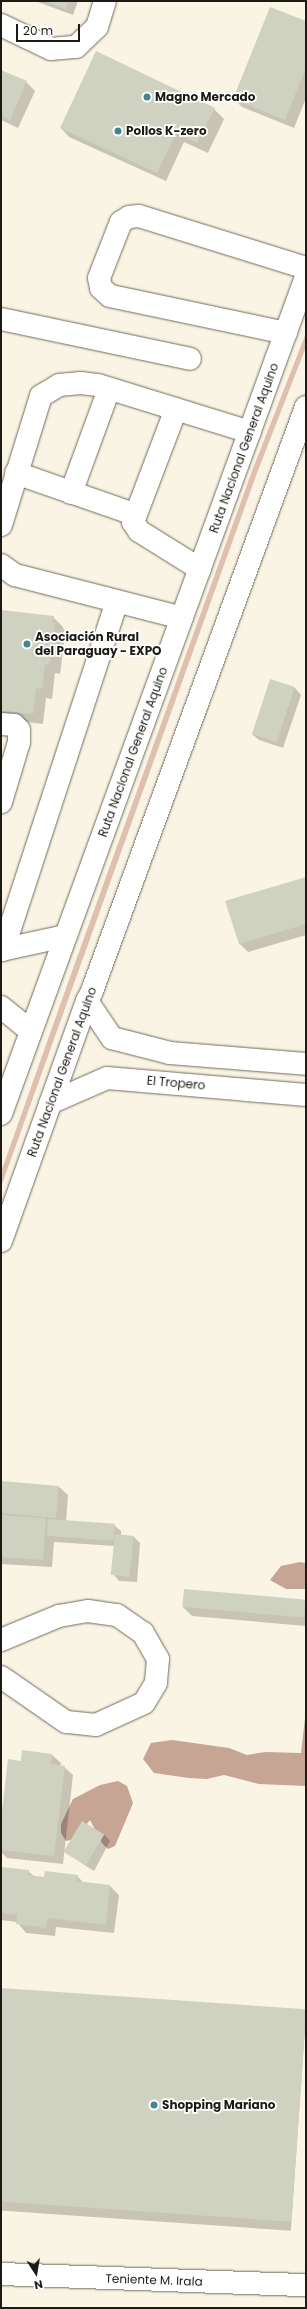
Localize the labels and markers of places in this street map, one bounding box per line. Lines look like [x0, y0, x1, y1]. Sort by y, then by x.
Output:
place label: Magno Mercado [155, 90, 255, 104]
marker: Magno Mercado [142, 92, 152, 102]
place label: Pollos K-zero [126, 124, 207, 138]
marker: Pollos K-zero [113, 126, 123, 136]
place label: Asociación Rural del Paraguay - EXPO [35, 630, 162, 658]
marker: Asociación Rural del Paraguay - EXPO [22, 639, 32, 649]
place label: Shopping Mariano [162, 2098, 275, 2112]
marker: Shopping Mariano [149, 2100, 159, 2110]

